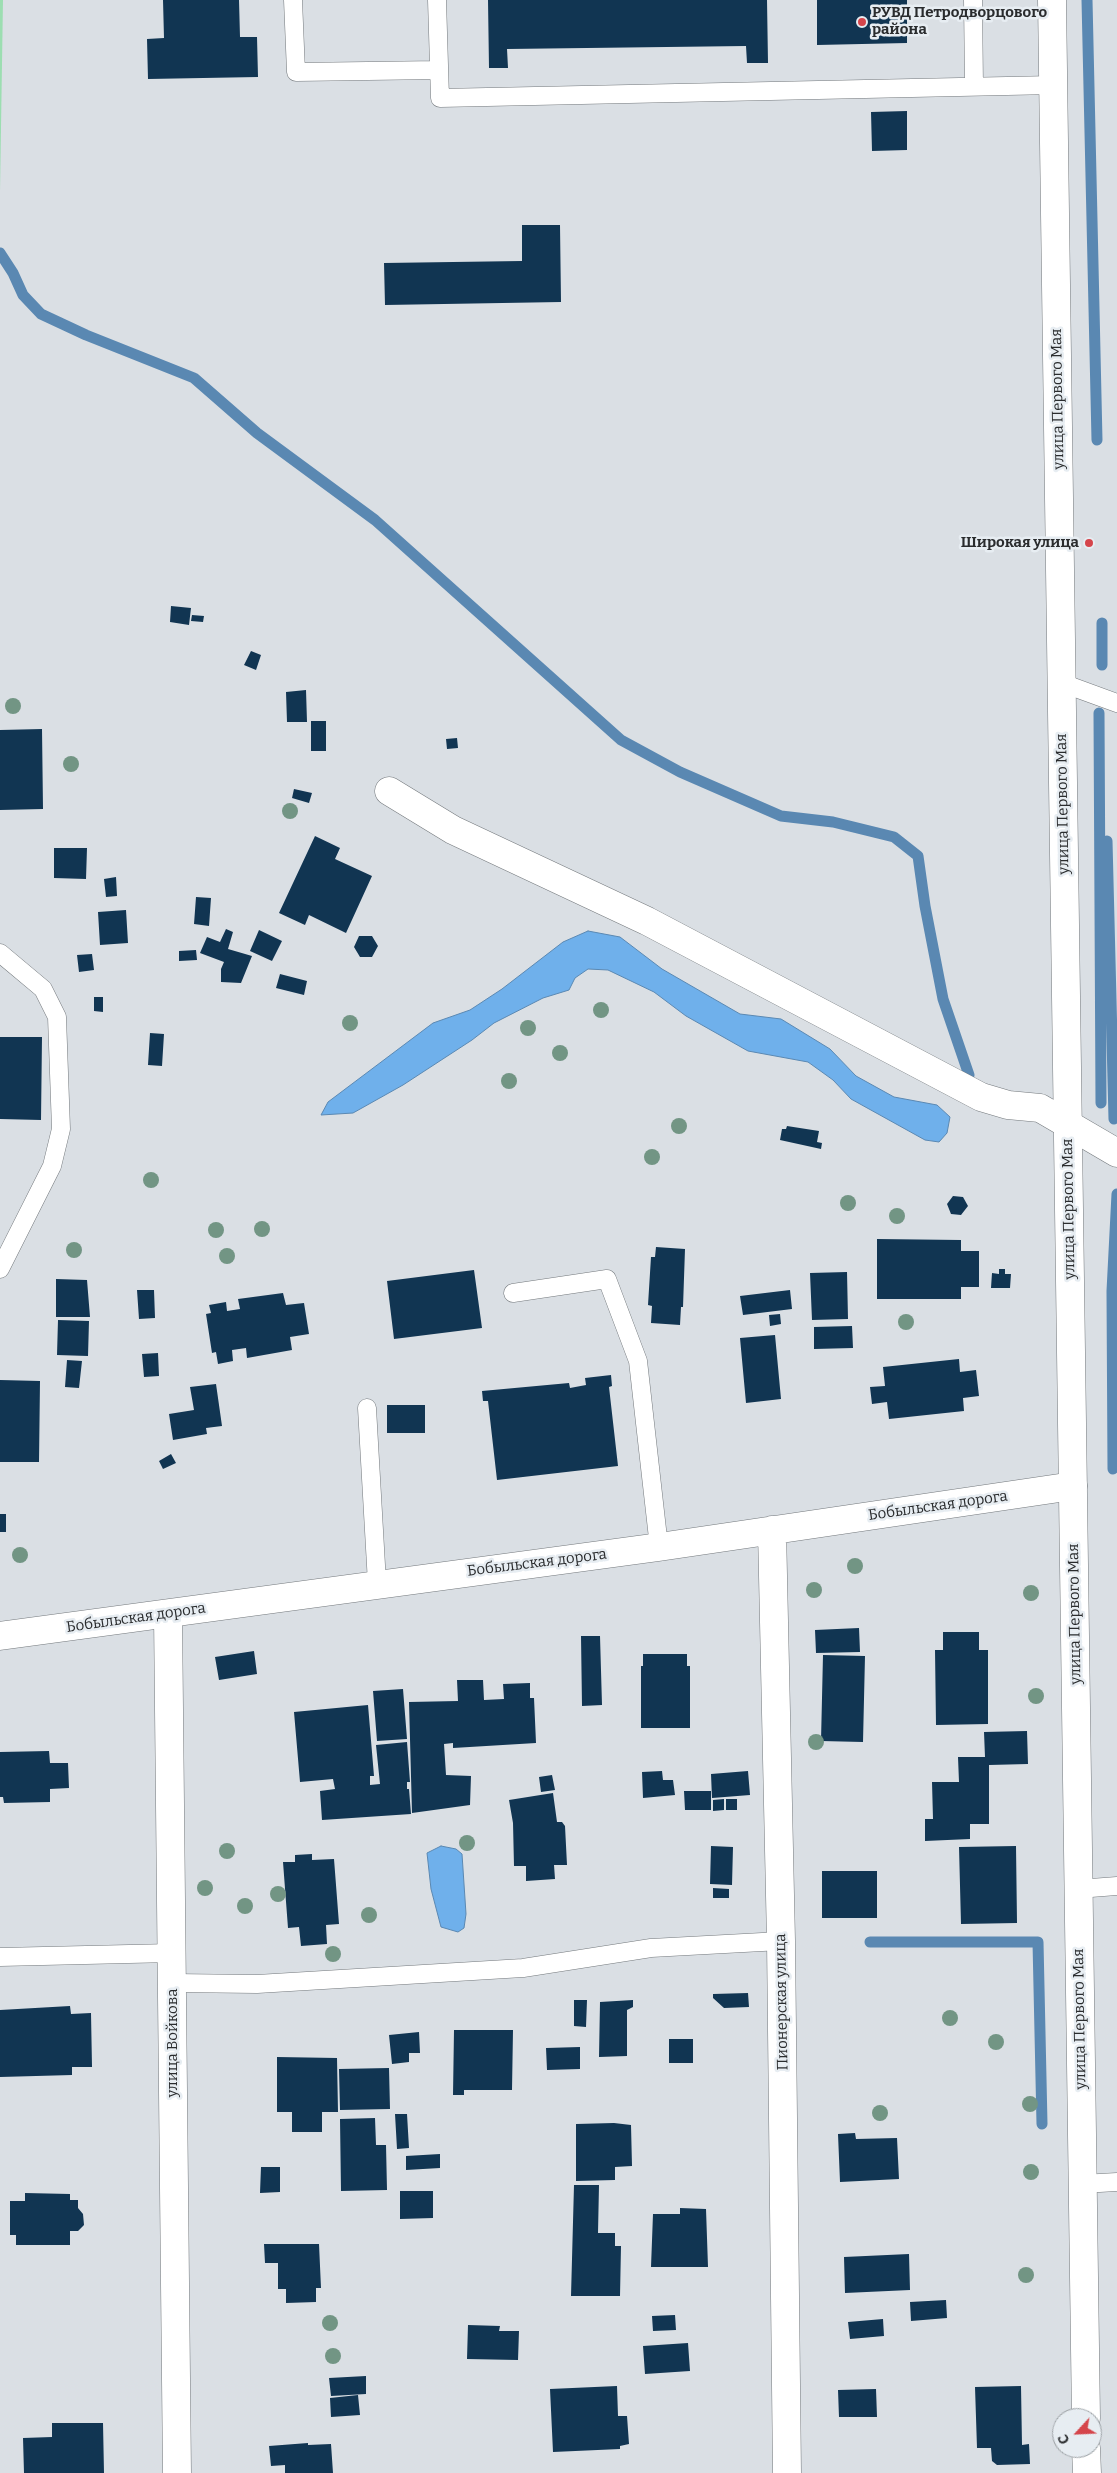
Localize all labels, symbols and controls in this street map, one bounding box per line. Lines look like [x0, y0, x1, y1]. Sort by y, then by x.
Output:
place label: РУВД Петродворцового района [872, 4, 1047, 39]
marker: РУВД Петродворцового района [856, 16, 868, 28]
street label: улица Первого Мая [1048, 328, 1068, 470]
place label: Широкая улица [961, 534, 1079, 552]
marker: Широкая улица [1083, 537, 1095, 549]
street label: улица Первого Мая [1053, 733, 1073, 875]
street label: улица Первого Мая [1059, 1138, 1079, 1280]
street label: Бобыльская дорога [867, 1487, 1009, 1525]
street label: улица Первого Мая [1065, 1543, 1085, 1685]
street label: Бобыльская дорога [466, 1546, 608, 1580]
street label: Бобыльская дорога [65, 1599, 207, 1637]
street label: Пионерская улица [772, 1933, 792, 2071]
street label: улица Первого Мая [1070, 1948, 1090, 2090]
street label: улица Войкова [164, 1989, 182, 2097]
north arrow [1052, 2408, 1102, 2458]
text: С [1054, 2432, 1073, 2447]

